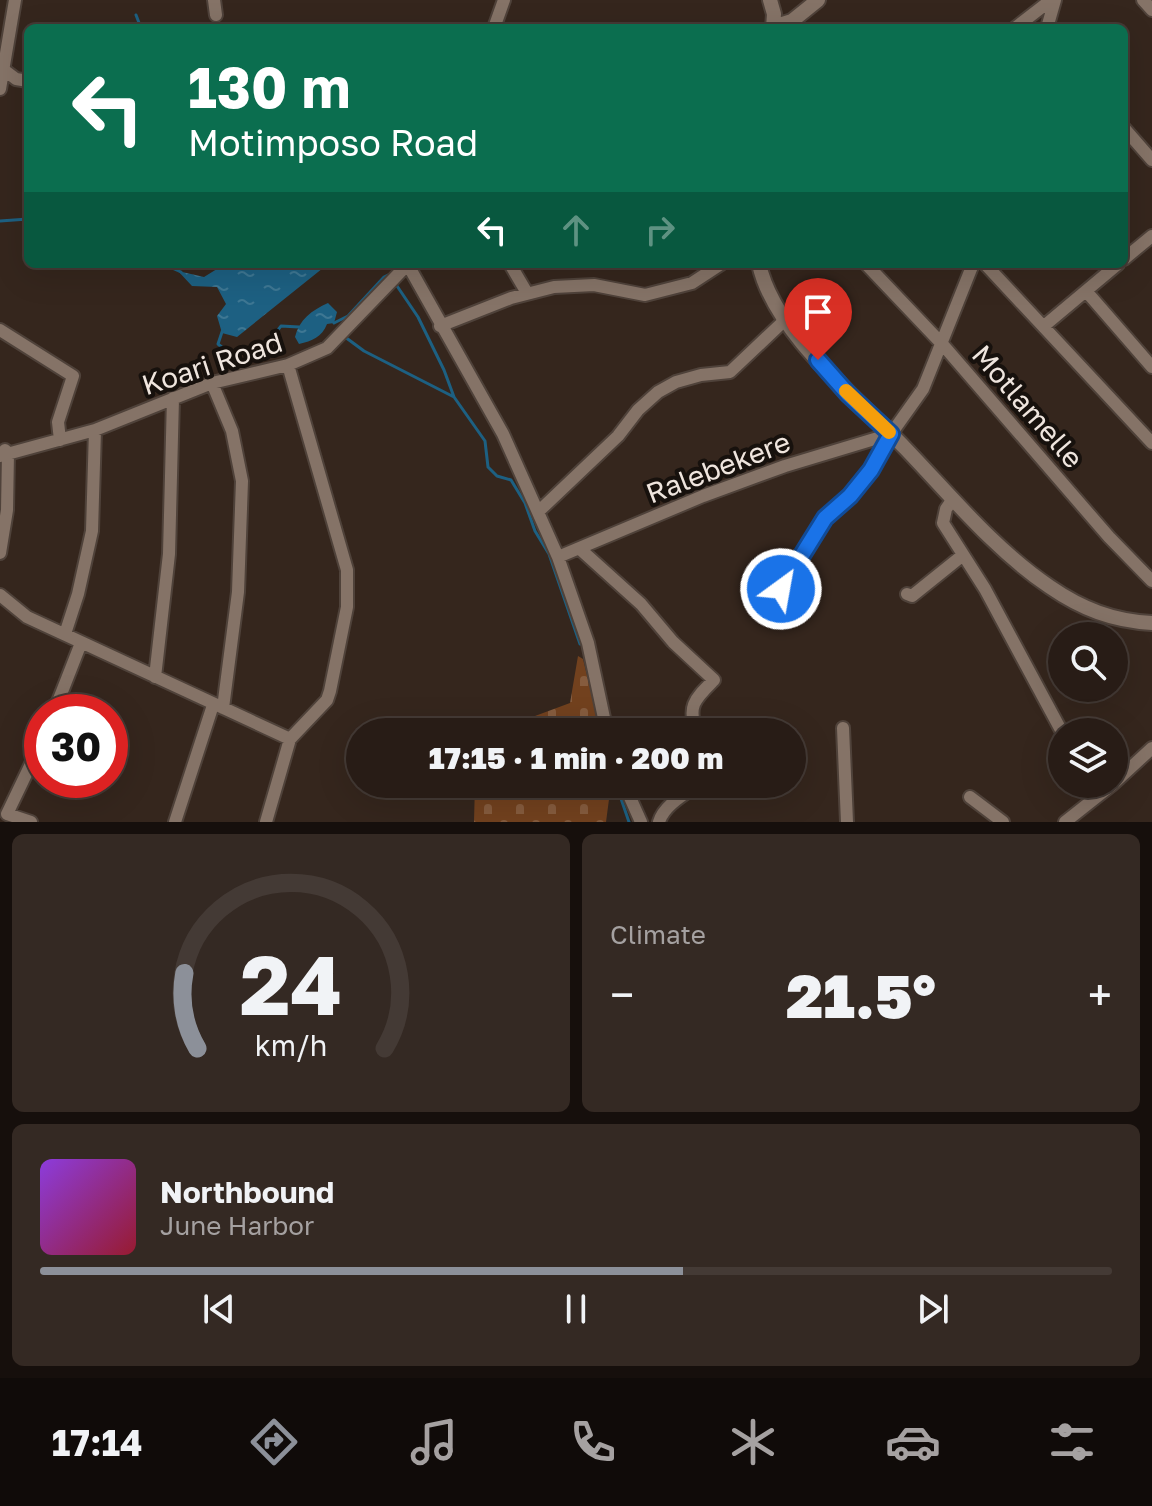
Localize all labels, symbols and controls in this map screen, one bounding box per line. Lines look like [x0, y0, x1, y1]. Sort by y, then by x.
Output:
text: 130 m [188, 53, 350, 120]
icon: left [56, 56, 160, 160]
text: Motimposo Road [188, 121, 478, 164]
icon: left [470, 208, 514, 252]
icon: ahead [554, 208, 598, 252]
icon: right [638, 208, 682, 252]
pin [784, 278, 852, 360]
icon: arrive [796, 290, 840, 334]
street label: Koari Road [138, 325, 286, 401]
street label: Motlamelle [966, 338, 1090, 474]
street label: Ralebekere [641, 424, 795, 510]
position arrow [739, 547, 823, 631]
map controls [1048, 622, 1128, 798]
button: search [1048, 622, 1128, 702]
speed limit sign: 30 [24, 694, 128, 798]
button: layers [1048, 718, 1128, 798]
text: 17:15 · 1 min · 200 m [429, 740, 723, 776]
text: Climate [610, 919, 706, 950]
text: 24 [240, 933, 342, 1033]
text: 21.5° [786, 959, 936, 1031]
text: − [610, 968, 634, 1021]
text: + [1088, 968, 1112, 1021]
text: km/h [255, 1028, 327, 1062]
text: Northbound [160, 1174, 334, 1210]
text: June Harbor [160, 1210, 314, 1241]
icon: previous [197, 1287, 241, 1331]
icon: pause [554, 1287, 598, 1331]
icon: next [911, 1287, 955, 1331]
icon: directions [246, 1414, 302, 1470]
icon: music [406, 1414, 462, 1470]
icon: phone [565, 1414, 621, 1470]
icon: climate [725, 1414, 781, 1470]
icon: car [885, 1414, 941, 1470]
icon: filters [1044, 1414, 1100, 1470]
text: 17:14 [52, 1421, 143, 1464]

